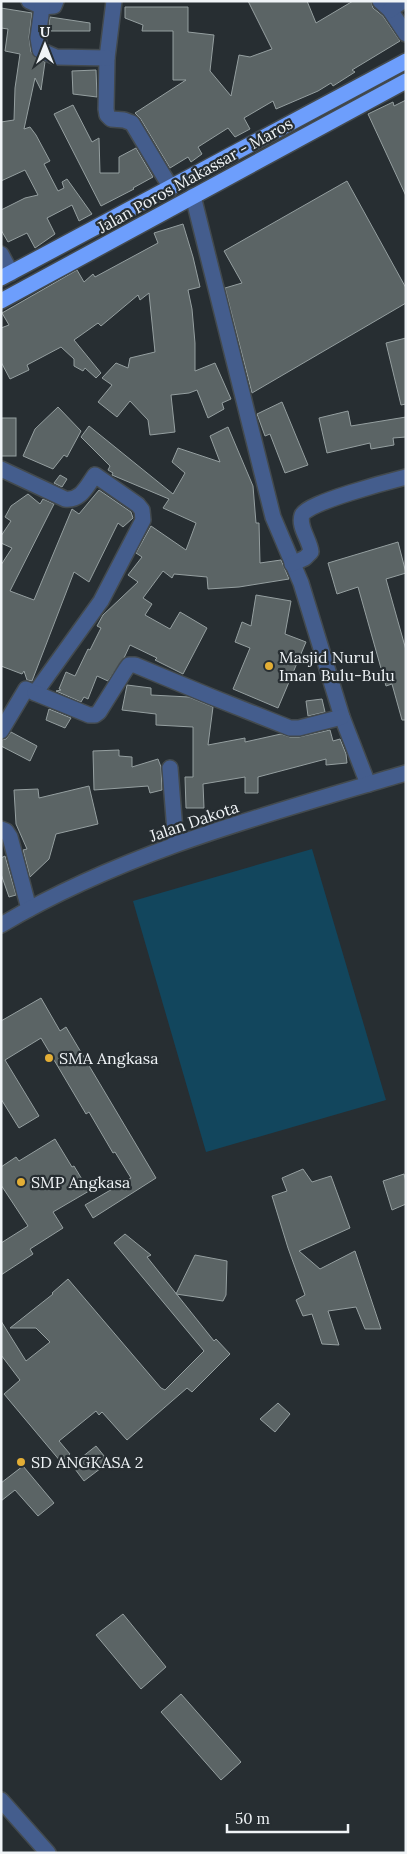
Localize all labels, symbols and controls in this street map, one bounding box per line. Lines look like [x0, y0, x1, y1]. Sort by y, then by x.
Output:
north arrow [20, 20, 70, 70]
text: U [40, 23, 51, 41]
street label: Jalan Poros Makassar - Maros [93, 113, 296, 238]
place label: Masjid Nurul Iman Bulu-Bulu [279, 647, 395, 685]
marker: Masjid Nurul Iman Bulu-Bulu [263, 660, 275, 672]
street label: Jalan Dakota [146, 796, 241, 846]
place label: SMA Angkasa [59, 1048, 158, 1068]
marker: SMA Angkasa [43, 1052, 55, 1064]
place label: SMP Angkasa [31, 1172, 130, 1192]
marker: SMP Angkasa [15, 1176, 27, 1188]
place label: SD ANGKASA 2 [31, 1452, 143, 1472]
marker: SD ANGKASA 2 [15, 1456, 27, 1468]
scale bar [227, 1802, 348, 1834]
text: 50 m [235, 1809, 270, 1828]

